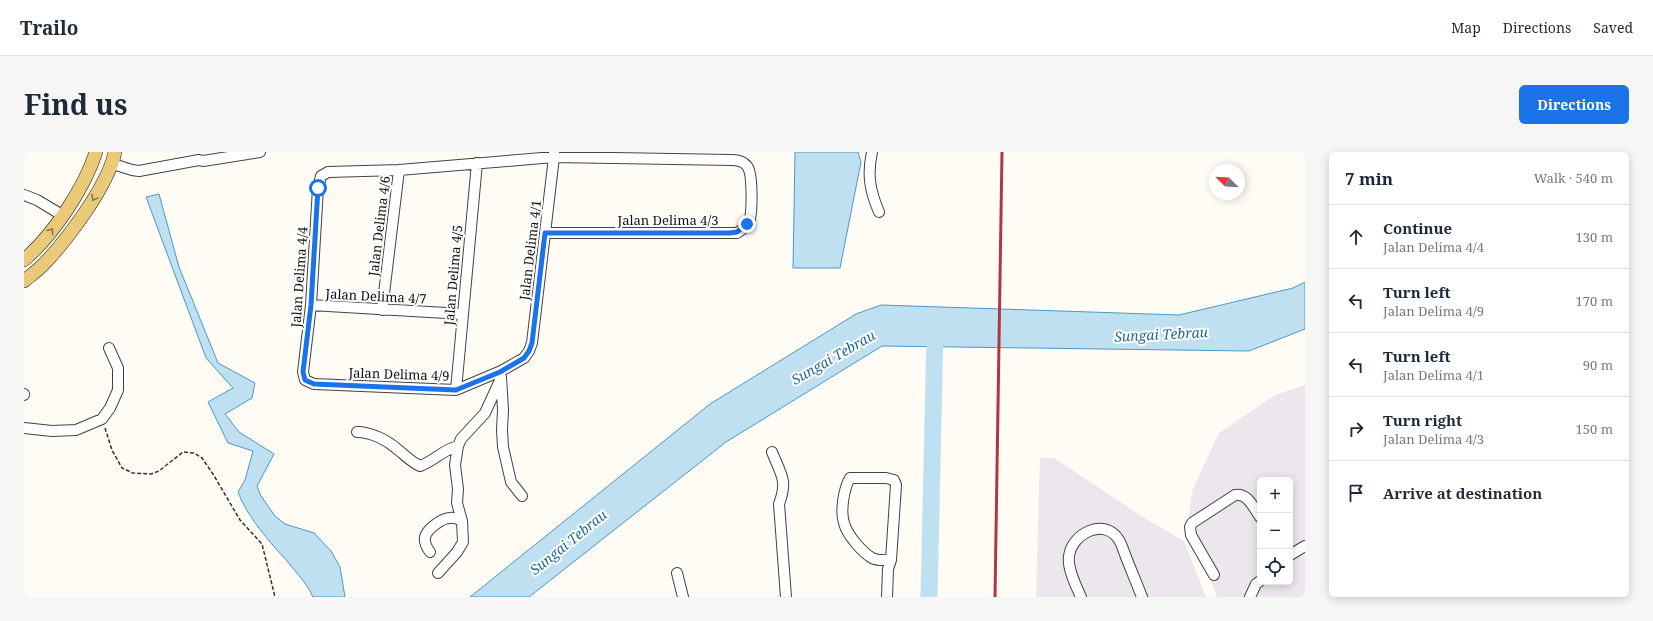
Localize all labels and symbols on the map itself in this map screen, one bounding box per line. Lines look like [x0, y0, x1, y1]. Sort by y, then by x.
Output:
north arrow [1209, 164, 1245, 200]
street label: Jalan Delima 4/6 [364, 175, 394, 278]
route start [309, 179, 327, 197]
one-way arrow [91, 194, 98, 201]
street label: Jalan Delima 4/1 [515, 199, 545, 302]
street label: Jalan Delima 4/3 [617, 211, 718, 229]
route end [738, 215, 756, 233]
street label: Jalan Delima 4/5 [440, 224, 466, 327]
street label: Jalan Delima 4/4 [286, 225, 312, 329]
one-way arrow [46, 228, 53, 235]
street label: Jalan Delima 4/7 [324, 284, 427, 308]
water label: Sungai Tebrau [1114, 322, 1209, 346]
water label: Sungai Tebrau [788, 325, 879, 389]
street label: Jalan Delima 4/9 [347, 363, 450, 385]
water label: Sungai Tebrau [526, 505, 611, 579]

